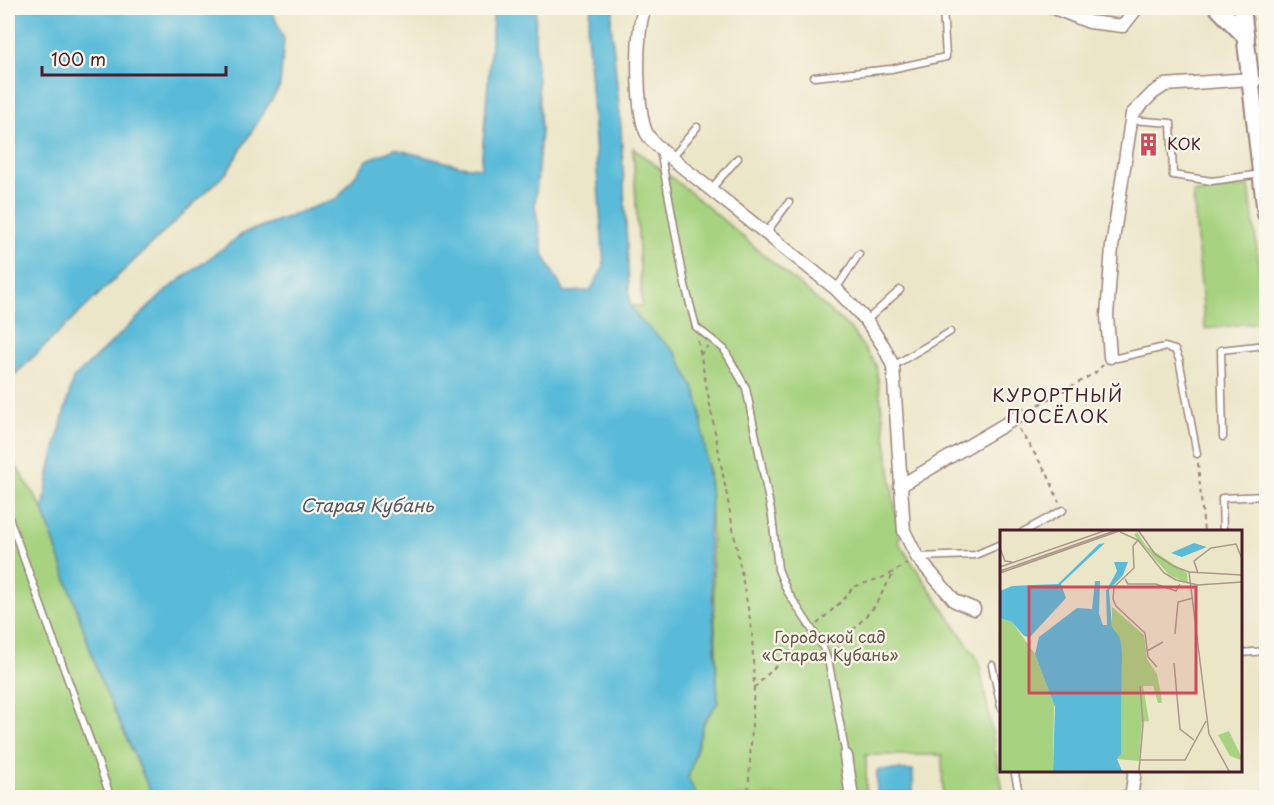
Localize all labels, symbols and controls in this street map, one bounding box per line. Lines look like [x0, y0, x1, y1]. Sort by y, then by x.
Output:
scale bar [42, 39, 226, 77]
text: 100 m [51, 45, 106, 72]
building icon: КОК [1136, 131, 1162, 157]
place label: КОК [1167, 131, 1201, 155]
district label: КУРОРТНЫЙ ПОСЁЛОК [992, 381, 1124, 429]
water label: Старая Кубань [301, 491, 434, 518]
inset map [1000, 530, 1241, 772]
park label: Городской сад «Старая Кубань» [762, 624, 898, 666]

